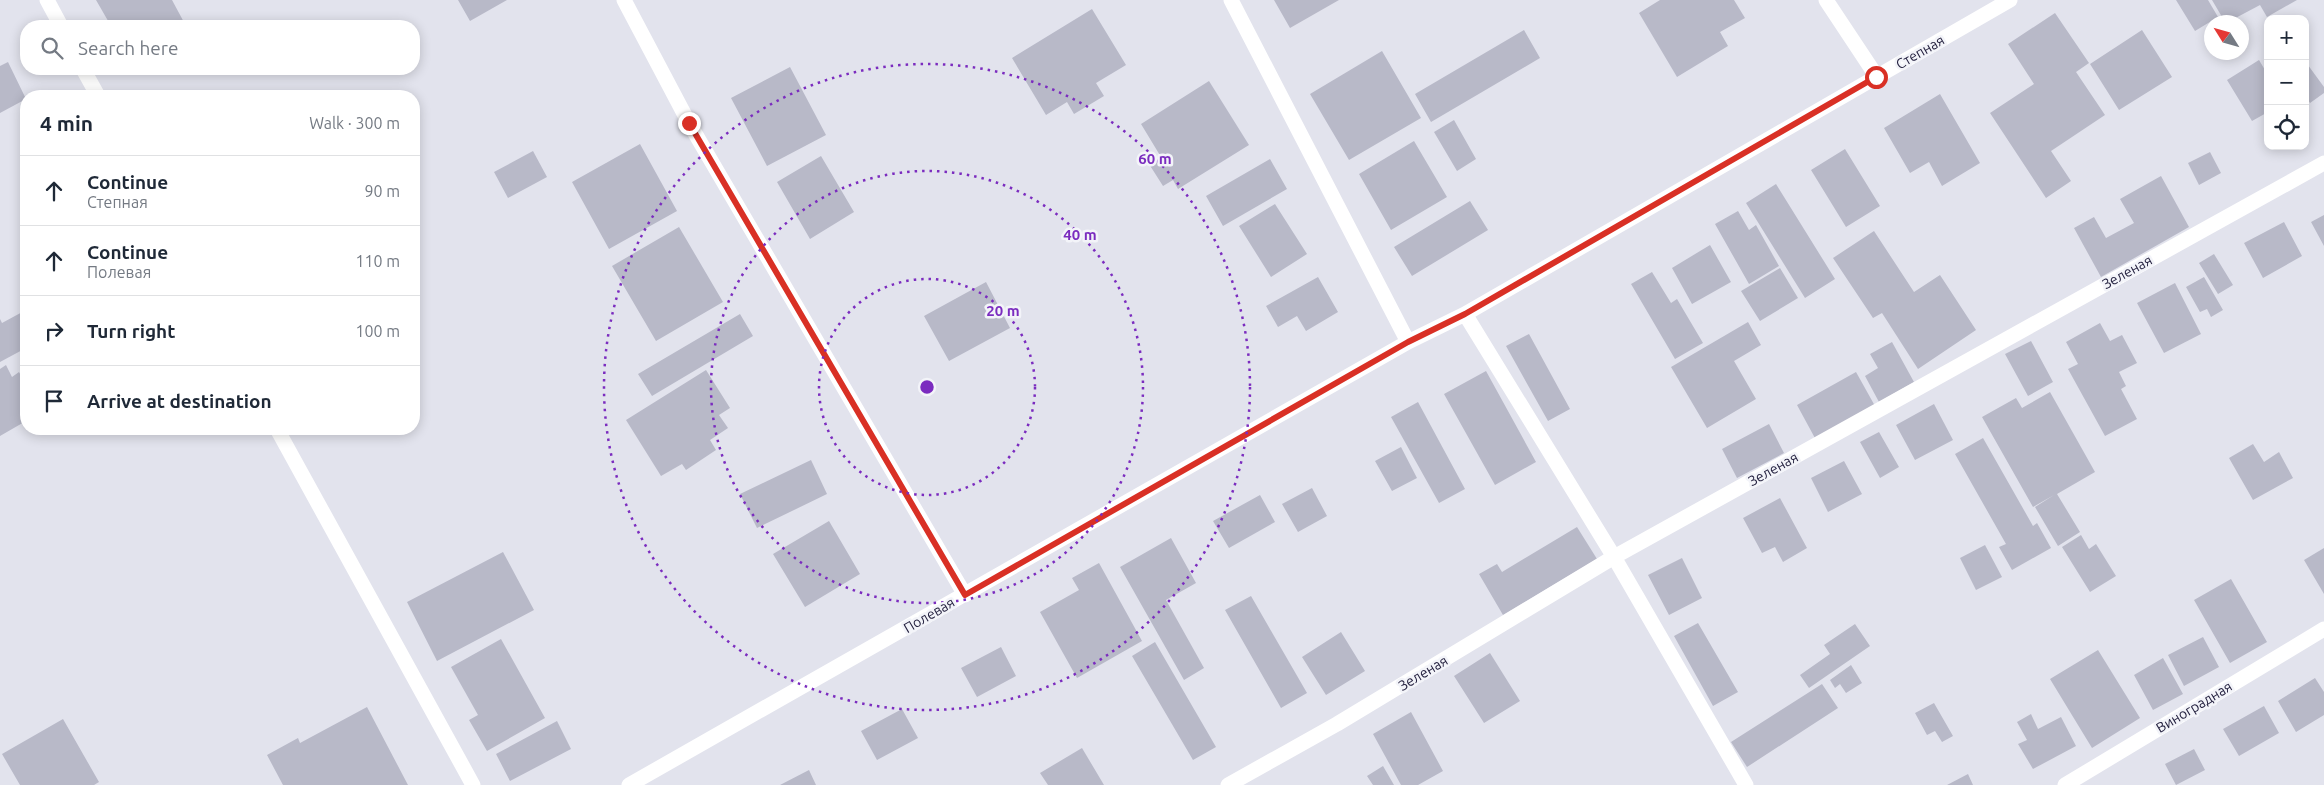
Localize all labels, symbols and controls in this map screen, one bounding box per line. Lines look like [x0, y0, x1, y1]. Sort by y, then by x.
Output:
north arrow [2204, 15, 2249, 60]
map controls [2264, 15, 2309, 150]
button: + [2264, 15, 2309, 60]
search box [20, 20, 420, 75]
street label: Степная [1893, 32, 1947, 72]
icon: search [38, 34, 66, 62]
text: Search here [78, 37, 178, 59]
button: − [2264, 60, 2309, 105]
route start [1865, 66, 1888, 89]
button: locate [2264, 105, 2309, 150]
text: 4 min [40, 111, 93, 135]
route end [678, 112, 701, 135]
text: Walk · 300 m [309, 114, 400, 132]
text: 60 m [1138, 150, 1172, 167]
text: Continue [87, 171, 168, 193]
icon: ahead [40, 177, 68, 205]
text: 90 m [364, 182, 400, 200]
text: Степная [87, 193, 148, 211]
text: 40 m [1063, 226, 1097, 243]
text: Continue [87, 241, 168, 263]
icon: ahead [40, 247, 68, 275]
text: 110 m [355, 252, 400, 270]
street label: Зеленая [2099, 252, 2155, 292]
text: Полевая [87, 263, 151, 281]
text: 20 m [986, 302, 1020, 319]
icon: right [40, 317, 68, 345]
text: Turn right [87, 320, 175, 342]
text: 100 m [355, 322, 400, 340]
centre of rings [918, 378, 936, 396]
icon: arrive [40, 387, 68, 415]
text: Arrive at destination [87, 390, 272, 412]
street label: Зеленая [1745, 449, 1801, 489]
street label: Полевая [901, 594, 957, 636]
street label: Зеленая [1396, 652, 1450, 694]
street label: Виноградная [2153, 678, 2235, 736]

